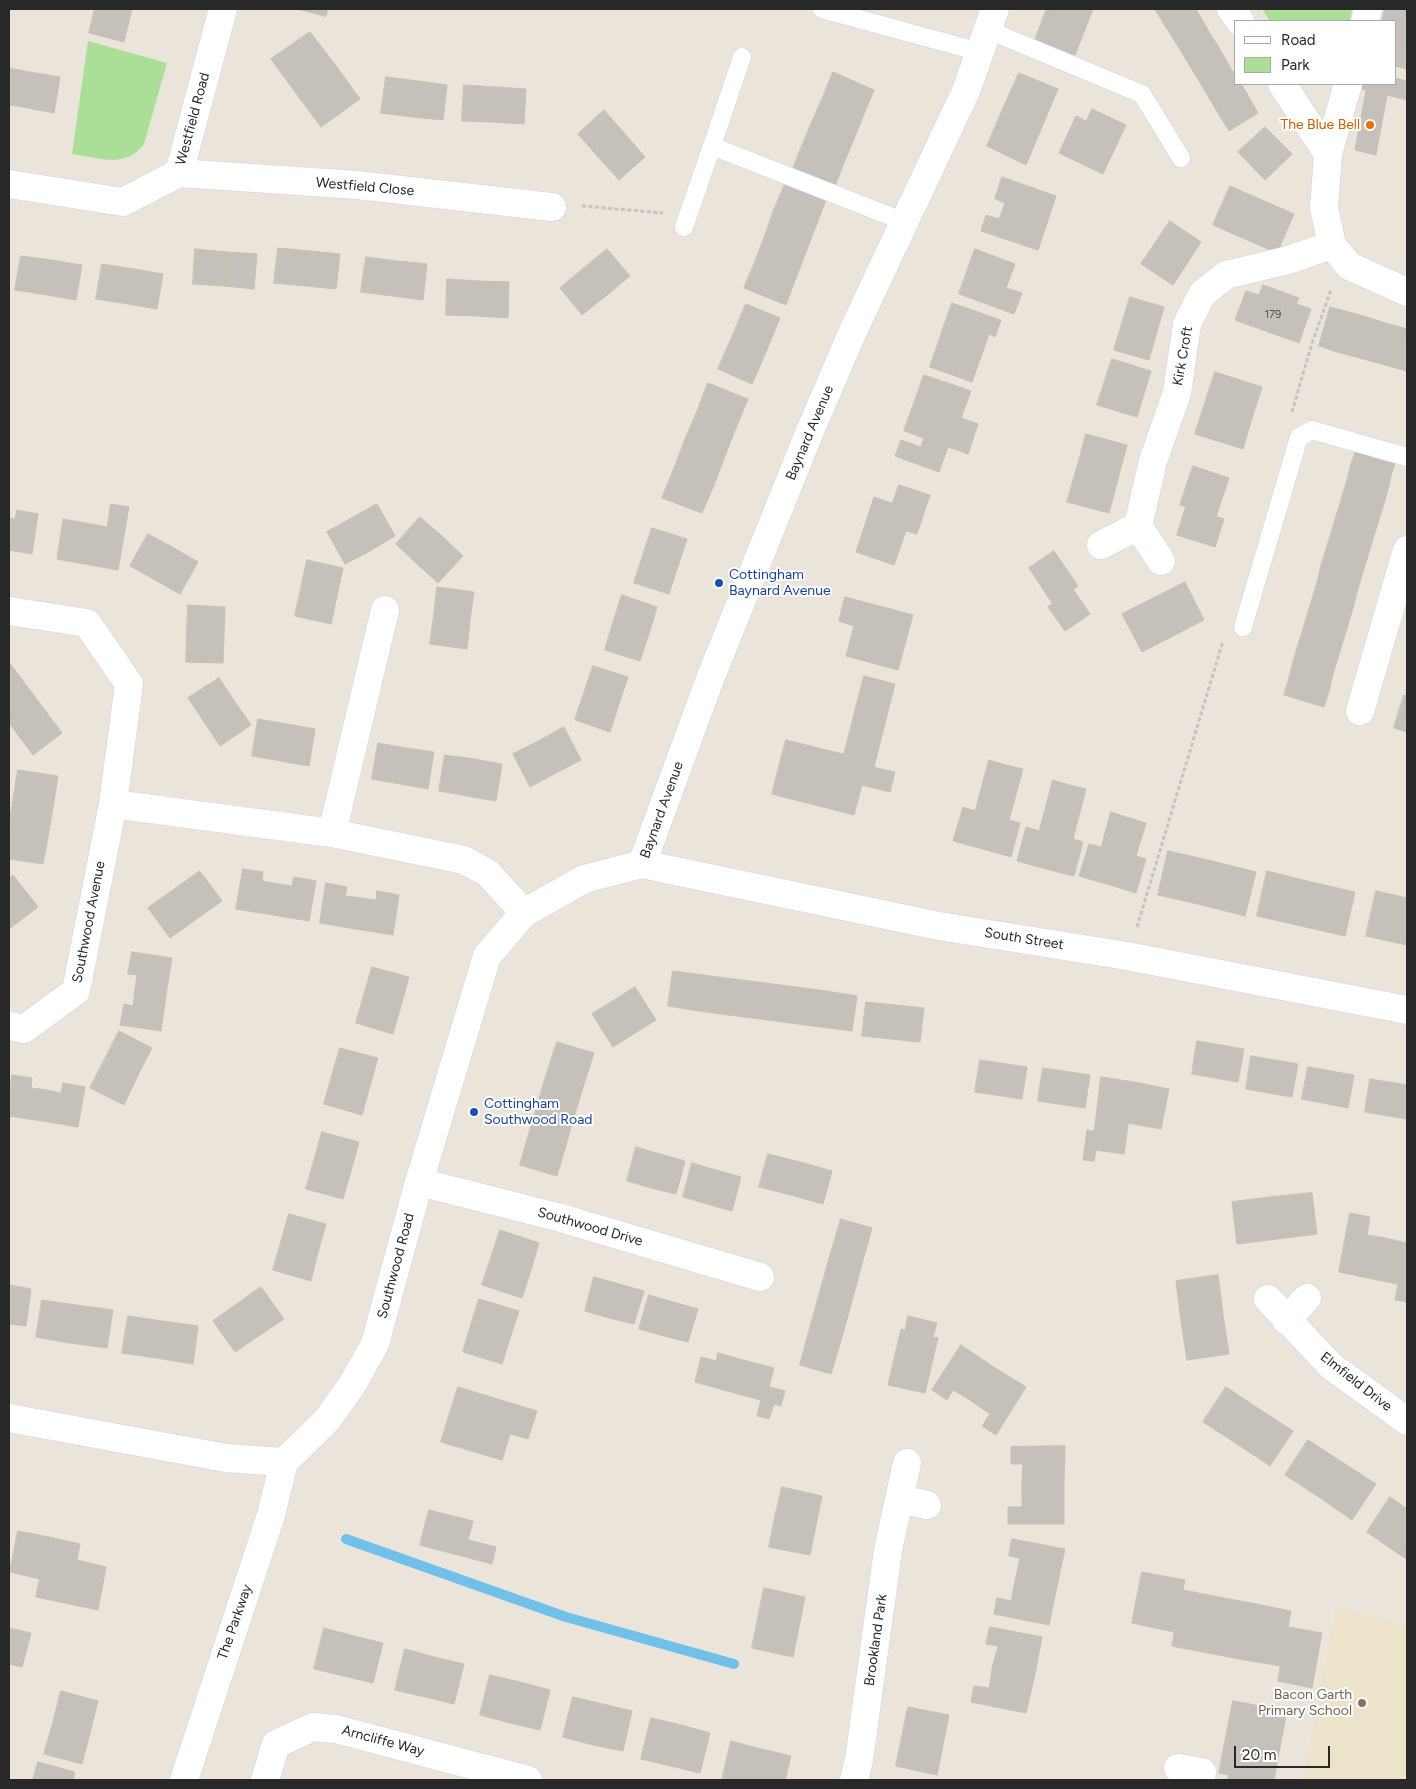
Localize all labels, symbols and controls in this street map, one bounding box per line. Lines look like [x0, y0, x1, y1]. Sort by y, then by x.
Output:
legend [1234, 20, 1396, 85]
text: Road [1281, 31, 1316, 49]
text: Park [1281, 56, 1310, 74]
street label: Westfield Road [173, 71, 213, 167]
place label: The Blue Bell [1280, 117, 1360, 133]
marker: The Blue Bell [1364, 119, 1376, 131]
street label: Westfield Close [315, 174, 415, 200]
house number: 179 [1265, 308, 1281, 322]
street label: Kirk Croft [1170, 325, 1196, 387]
street label: Baynard Avenue [782, 383, 838, 483]
place label: Cottingham Baynard Avenue [729, 567, 831, 600]
marker: Cottingham Baynard Avenue [713, 577, 725, 589]
street label: Baynard Avenue [637, 759, 687, 861]
street label: Southwood Avenue [69, 860, 109, 984]
street label: South Street [983, 924, 1065, 954]
place label: Cottingham Southwood Road [484, 1096, 592, 1128]
marker: Cottingham Southwood Road [468, 1106, 480, 1118]
street label: Southwood Drive [535, 1204, 645, 1250]
street label: Southwood Road [374, 1211, 418, 1321]
street label: Elmfield Drive [1317, 1349, 1395, 1415]
street label: The Parkway [214, 1582, 256, 1662]
street label: Brookland Park [861, 1593, 891, 1687]
place label: Bacon Garth Primary School [1258, 1687, 1352, 1720]
marker: Bacon Garth Primary School [1356, 1697, 1368, 1709]
street label: Arncliffe Way [340, 1722, 426, 1760]
scale bar [1236, 1736, 1332, 1768]
text: 20 m [1242, 1746, 1276, 1764]

